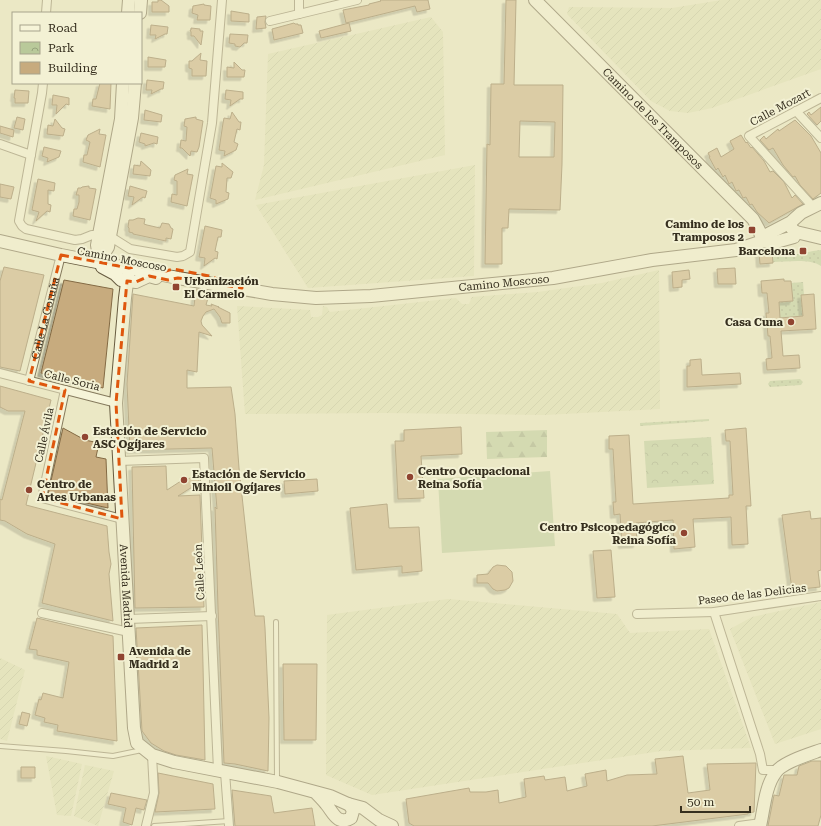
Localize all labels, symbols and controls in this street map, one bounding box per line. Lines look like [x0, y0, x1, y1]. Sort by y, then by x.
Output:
legend [12, 12, 142, 84]
text: Road [48, 21, 78, 35]
text: Park [48, 41, 75, 55]
text: Building [48, 61, 97, 75]
street label: Camino de los Tramposos [600, 66, 705, 172]
street label: Calle Mozart [748, 86, 813, 129]
place label: Camino de los Tramposos 2 [665, 218, 744, 244]
marker: Camino de los Tramposos 2 [747, 225, 757, 235]
street label: Camino Moscoso [76, 244, 168, 275]
place label: Barcelona [738, 245, 796, 258]
marker: Barcelona [798, 246, 808, 256]
street label: Camino Moscoso [458, 272, 550, 294]
place label: Urbanización El Carmelo [184, 275, 259, 301]
street label: Calle La Coruña [29, 276, 62, 361]
marker: Urbanización El Carmelo [171, 282, 181, 292]
place label: Casa Cuna [725, 316, 784, 329]
marker: Casa Cuna [786, 317, 796, 327]
street label: Calle Soria [43, 367, 101, 394]
street label: Calle Ávila [31, 406, 57, 464]
place label: Estación de Servicio ASC Ogíjares [93, 425, 207, 451]
marker: Estación de Servicio ASC Ogíjares [80, 432, 90, 442]
place label: Centro Ocupacional Reina Sofía [418, 465, 530, 491]
place label: Estación de Servicio Minioil Ogíjares [192, 468, 306, 494]
marker: Centro Ocupacional Reina Sofía [405, 472, 415, 482]
marker: Estación de Servicio Minioil Ogíjares [179, 475, 189, 485]
place label: Centro de Artes Urbanas [37, 478, 116, 504]
marker: Centro de Artes Urbanas [24, 485, 34, 495]
place label: Centro Psicopedagógico Reina Sofía [540, 521, 677, 547]
marker: Centro Psicopedagógico Reina Sofía [679, 528, 689, 538]
street label: Avenida Madrid [117, 544, 134, 629]
street label: Calle León [192, 544, 207, 600]
street label: Paseo de las Delicias [697, 581, 807, 608]
place label: Avenida de Madrid 2 [129, 645, 191, 671]
marker: Avenida de Madrid 2 [116, 652, 126, 662]
scale bar [681, 788, 750, 814]
text: 50 m [687, 795, 714, 809]

